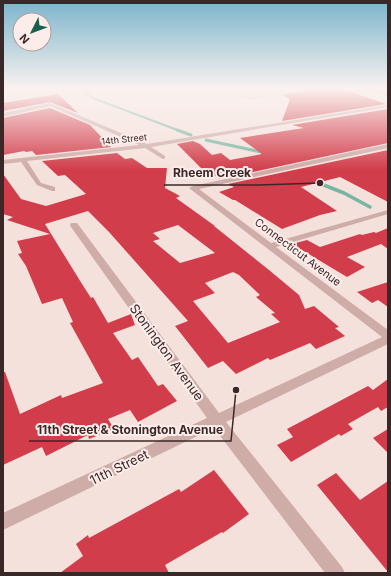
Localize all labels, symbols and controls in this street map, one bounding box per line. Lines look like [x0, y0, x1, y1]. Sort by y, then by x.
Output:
north arrow [12, 12, 52, 52]
text: N [17, 31, 33, 46]
street label: 14th Street [101, 131, 147, 147]
callout: Rheem Creek [164, 161, 259, 185]
text: Rheem Creek [173, 165, 251, 180]
street label: Connecticut Avenue [252, 215, 344, 289]
street label: Stonington Avenue [127, 301, 207, 403]
callout: 11th Street & Stonington Avenue [29, 417, 231, 441]
text: 11th Street & Stonington Avenue [37, 422, 223, 437]
street label: 11th Street [87, 446, 151, 488]

